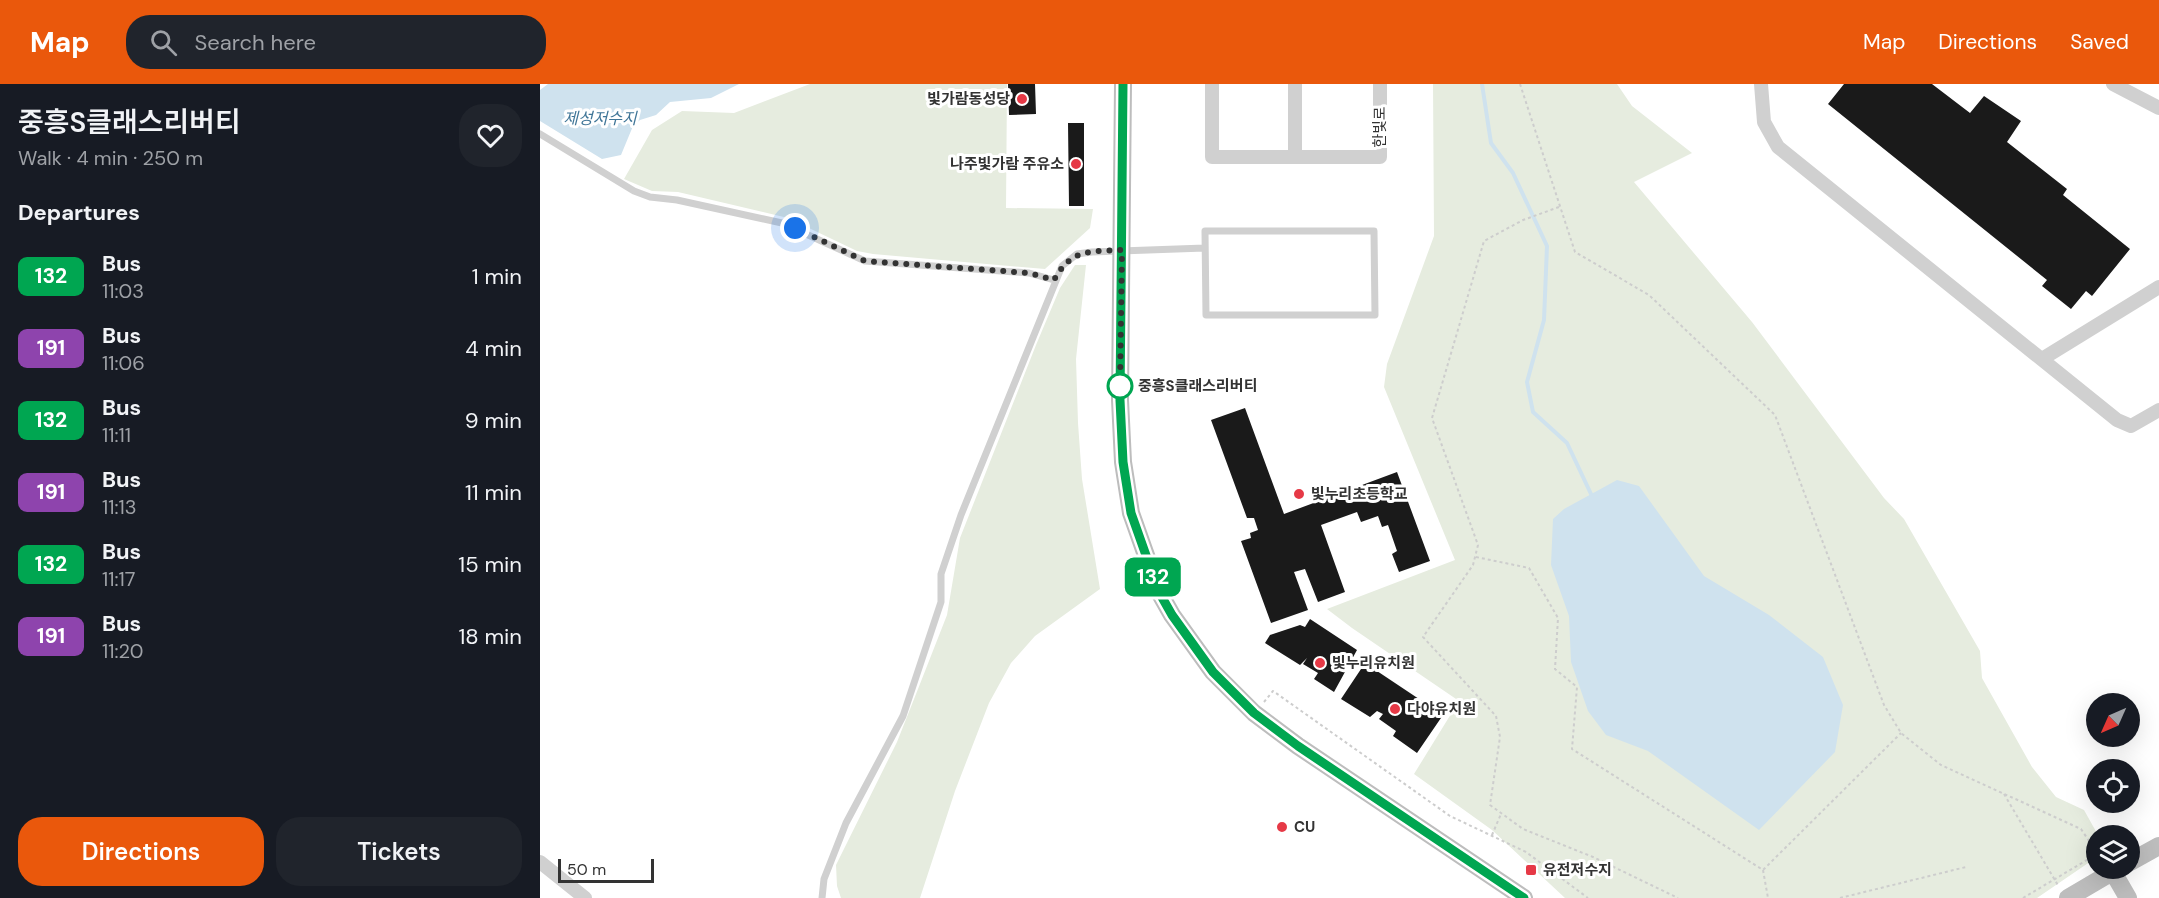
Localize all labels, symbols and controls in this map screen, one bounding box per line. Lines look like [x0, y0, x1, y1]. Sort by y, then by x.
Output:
search box [126, 15, 546, 69]
text: Map [30, 24, 90, 61]
icon: search [147, 26, 180, 59]
text: Search here [195, 28, 316, 57]
text: Map [1863, 28, 1905, 56]
text: Directions [1938, 28, 2037, 56]
text: Saved [2070, 28, 2129, 56]
place label: 빛가람동성당 [927, 89, 1010, 109]
marker: 빛가람동성당 [1015, 92, 1029, 106]
text: 중흥S클래스리버티 [18, 104, 241, 141]
button: heart [459, 104, 522, 167]
street label: 한빛로 [1370, 106, 1390, 148]
water label: 제성저수지 [563, 108, 638, 129]
text: Walk · 4 min · 250 m [18, 145, 203, 171]
place label: 나주빛가람 주유소 [950, 154, 1064, 174]
marker: 나주빛가람 주유소 [1069, 157, 1083, 171]
text: Departures [18, 198, 140, 227]
your location [780, 213, 810, 243]
text: Bus [102, 249, 141, 278]
text: 132 [35, 262, 67, 290]
text: 1 min [472, 262, 522, 291]
text: 11:03 [102, 278, 144, 304]
text: Bus [102, 321, 141, 350]
text: 191 [37, 334, 65, 362]
text: 4 min [465, 334, 522, 363]
text: 11:06 [102, 350, 145, 376]
marker: 중흥S클래스리버티 [1107, 373, 1133, 399]
place label: 중흥S클래스리버티 [1138, 376, 1257, 396]
text: Bus [102, 393, 141, 422]
text: 132 [35, 406, 67, 434]
text: 9 min [465, 406, 522, 435]
text: 11:11 [102, 422, 131, 448]
text: Bus [102, 465, 141, 494]
text: 191 [37, 478, 65, 506]
text: 11 min [465, 478, 522, 507]
place label: 빛누리초등학교 [1311, 484, 1408, 504]
marker: 빛누리초등학교 [1292, 487, 1306, 501]
text: 11:13 [102, 494, 137, 520]
text: Bus [102, 537, 141, 566]
text: 132 [35, 550, 67, 578]
text: 15 min [458, 550, 522, 579]
line badge: 132 [1118, 558, 1188, 596]
text: 132 [1137, 563, 1169, 591]
text: 11:17 [102, 566, 135, 592]
text: Bus [102, 609, 141, 638]
text: 191 [37, 622, 65, 650]
text: 18 min [458, 622, 522, 651]
text: 11:20 [102, 638, 144, 664]
place label: 빛누리유치원 [1332, 653, 1415, 673]
marker: 빛누리유치원 [1313, 656, 1327, 670]
north arrow [2086, 693, 2140, 747]
map controls [2086, 693, 2140, 879]
place label: 다야유치원 [1407, 699, 1476, 719]
marker: 다야유치원 [1388, 702, 1402, 716]
button: locate [2086, 759, 2140, 813]
button: Directions [18, 817, 264, 886]
button: Tickets [276, 817, 522, 886]
place label: CU [1294, 817, 1315, 837]
marker: CU [1275, 820, 1289, 834]
button: layers [2086, 825, 2140, 879]
scale bar [558, 856, 654, 884]
text: 50 m [567, 859, 606, 880]
place label: 유전저수지 [1543, 860, 1612, 880]
marker: 유전저수지 [1524, 863, 1538, 877]

